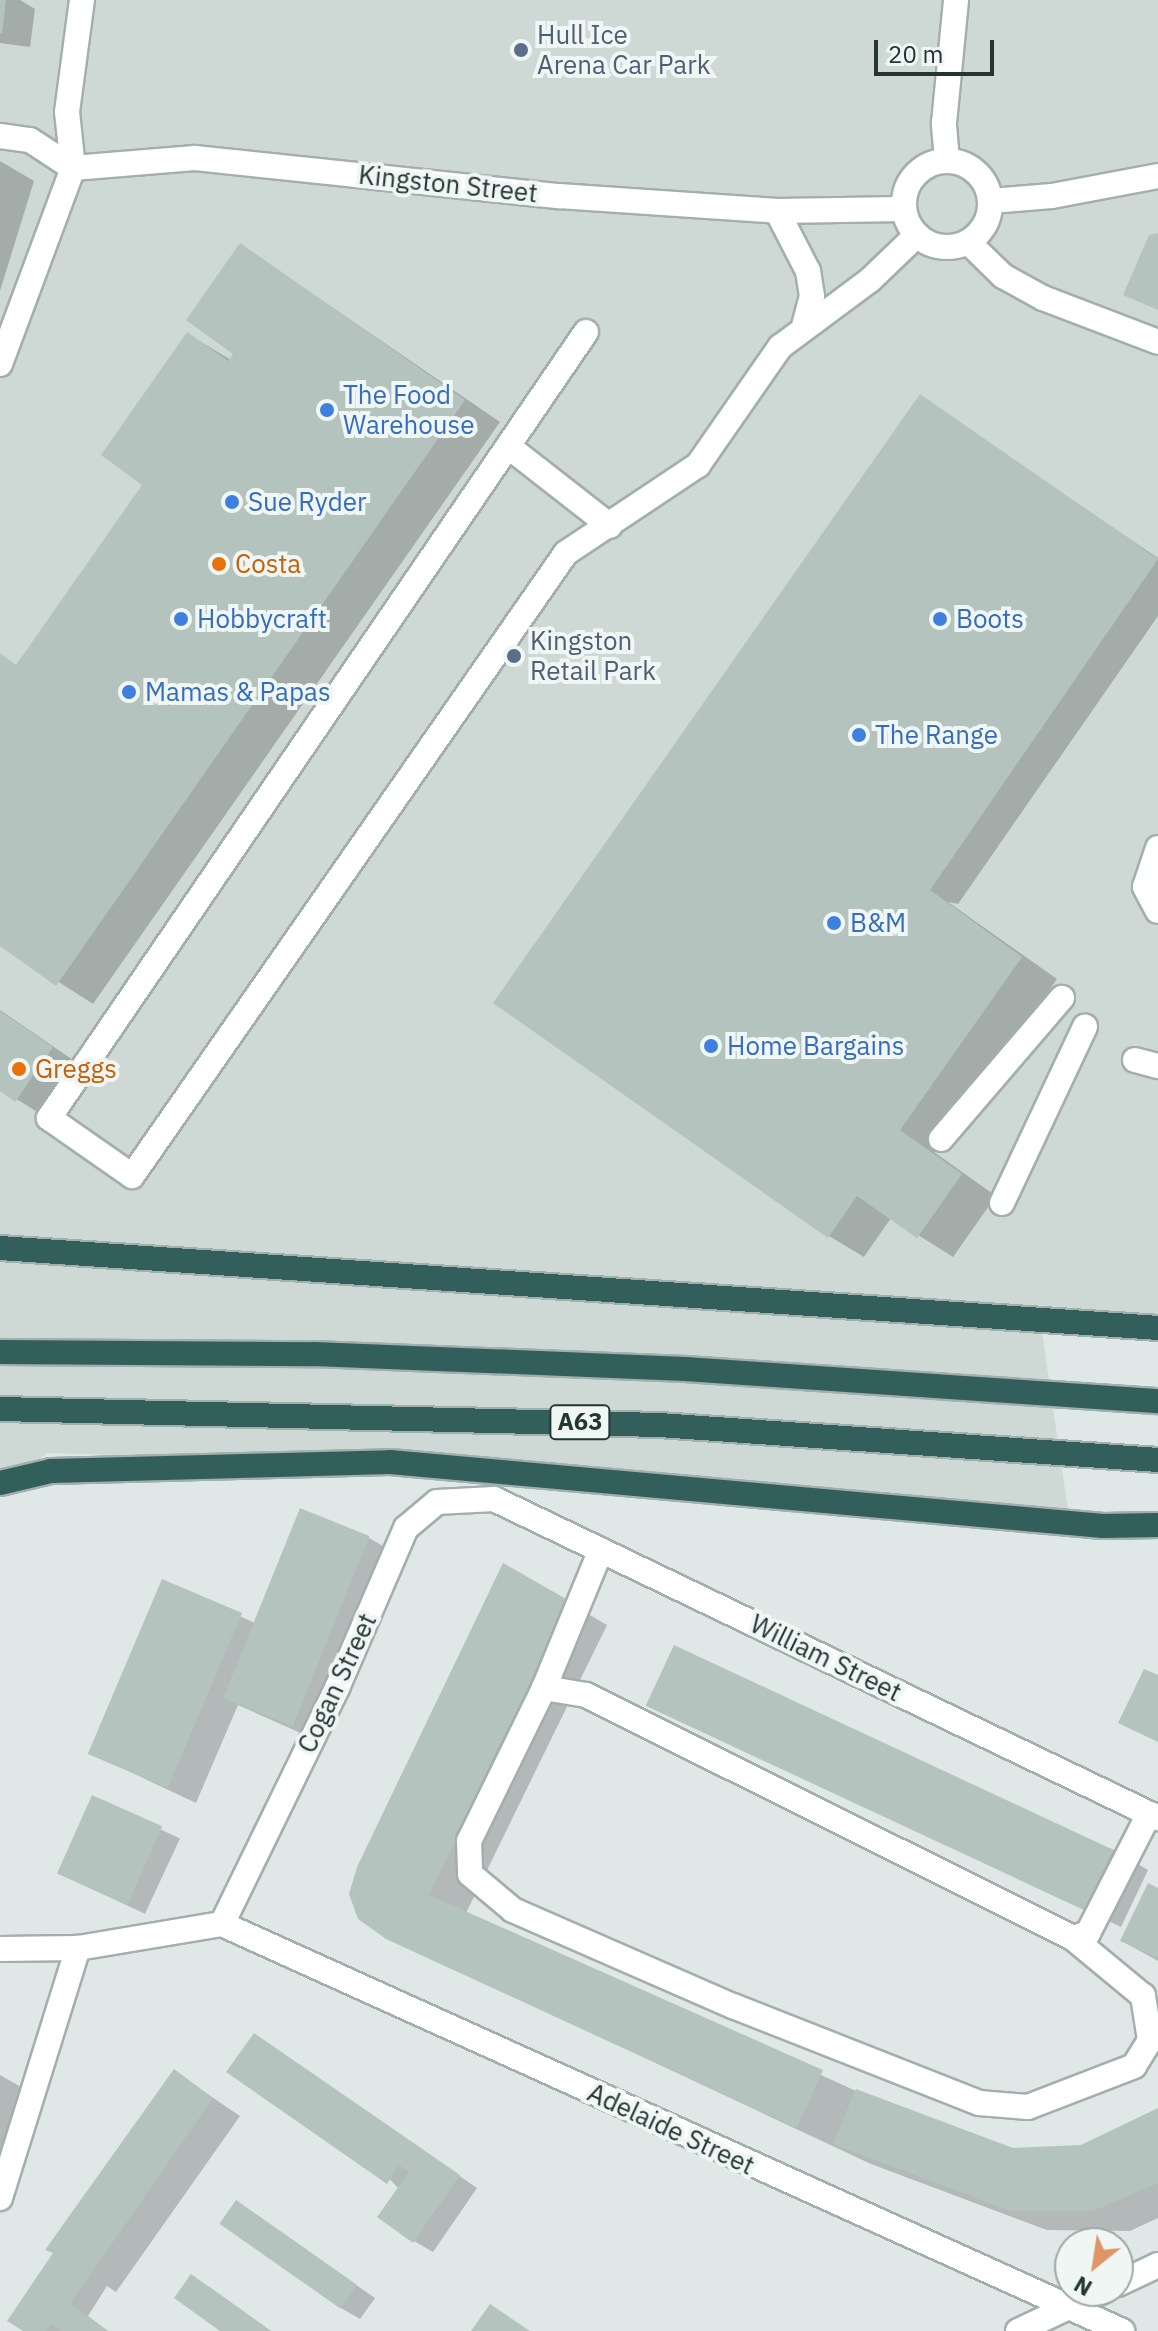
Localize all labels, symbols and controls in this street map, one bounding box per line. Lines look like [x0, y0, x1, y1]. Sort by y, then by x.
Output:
place label: Hull Ice Arena Car Park [537, 19, 710, 80]
scale bar [878, 24, 998, 74]
text: 20 m [888, 38, 943, 70]
marker: Hull Ice Arena Car Park [512, 41, 530, 59]
street label: Kingston Street [357, 159, 539, 209]
place label: The Food Warehouse [343, 379, 475, 440]
marker: The Food Warehouse [318, 401, 336, 419]
place label: Sue Ryder [248, 486, 367, 518]
marker: Sue Ryder [223, 493, 241, 511]
place label: Costa [235, 548, 301, 580]
marker: Costa [210, 555, 228, 573]
place label: Hobbycraft [197, 603, 327, 635]
place label: Boots [956, 603, 1024, 635]
marker: Hobbycraft [172, 610, 190, 628]
marker: Boots [931, 610, 949, 628]
place label: Kingston Retail Park [530, 625, 656, 686]
marker: Kingston Retail Park [505, 647, 523, 665]
place label: Mamas & Papas [145, 676, 331, 708]
marker: Mamas & Papas [120, 683, 138, 701]
place label: The Range [875, 719, 998, 751]
marker: The Range [850, 726, 868, 744]
place label: B&M [850, 907, 906, 939]
marker: B&M [825, 914, 843, 932]
place label: Home Bargains [727, 1030, 904, 1062]
marker: Home Bargains [702, 1037, 720, 1055]
place label: Greggs [35, 1053, 117, 1085]
marker: Greggs [10, 1060, 28, 1078]
road number: A63 [548, 1402, 612, 1442]
street label: Cogan Street [291, 1608, 383, 1758]
street label: William Street [745, 1608, 907, 1708]
street label: Adelaide Street [583, 2077, 759, 2181]
north arrow [1054, 2227, 1134, 2307]
text: N [1069, 2270, 1097, 2303]

